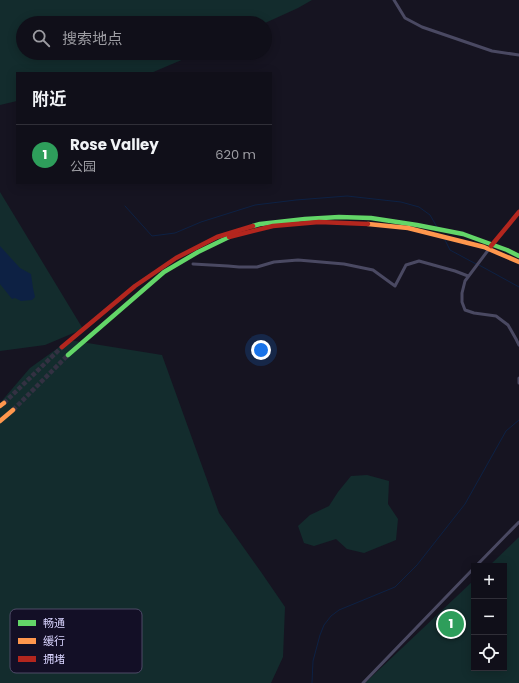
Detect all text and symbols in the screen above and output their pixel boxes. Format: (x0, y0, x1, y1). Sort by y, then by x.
search box (16, 16, 272, 60)
icon: search (30, 27, 52, 49)
text: 搜索地点 (62, 28, 122, 49)
text: 附近 (32, 87, 66, 111)
text: Rose Valley (70, 134, 159, 155)
text: 1 (43, 145, 47, 164)
text: 620 m (215, 145, 256, 164)
text: 公园 (70, 157, 96, 176)
your location (251, 340, 271, 360)
map controls (471, 563, 507, 671)
button: + (471, 563, 507, 599)
button: − (471, 599, 507, 635)
legend (10, 609, 142, 673)
pin: 1 (438, 609, 464, 639)
text: 畅通 (43, 615, 65, 631)
text: 缓行 (43, 633, 65, 649)
button: locate (471, 635, 507, 671)
text: 拥堵 (43, 651, 65, 667)

